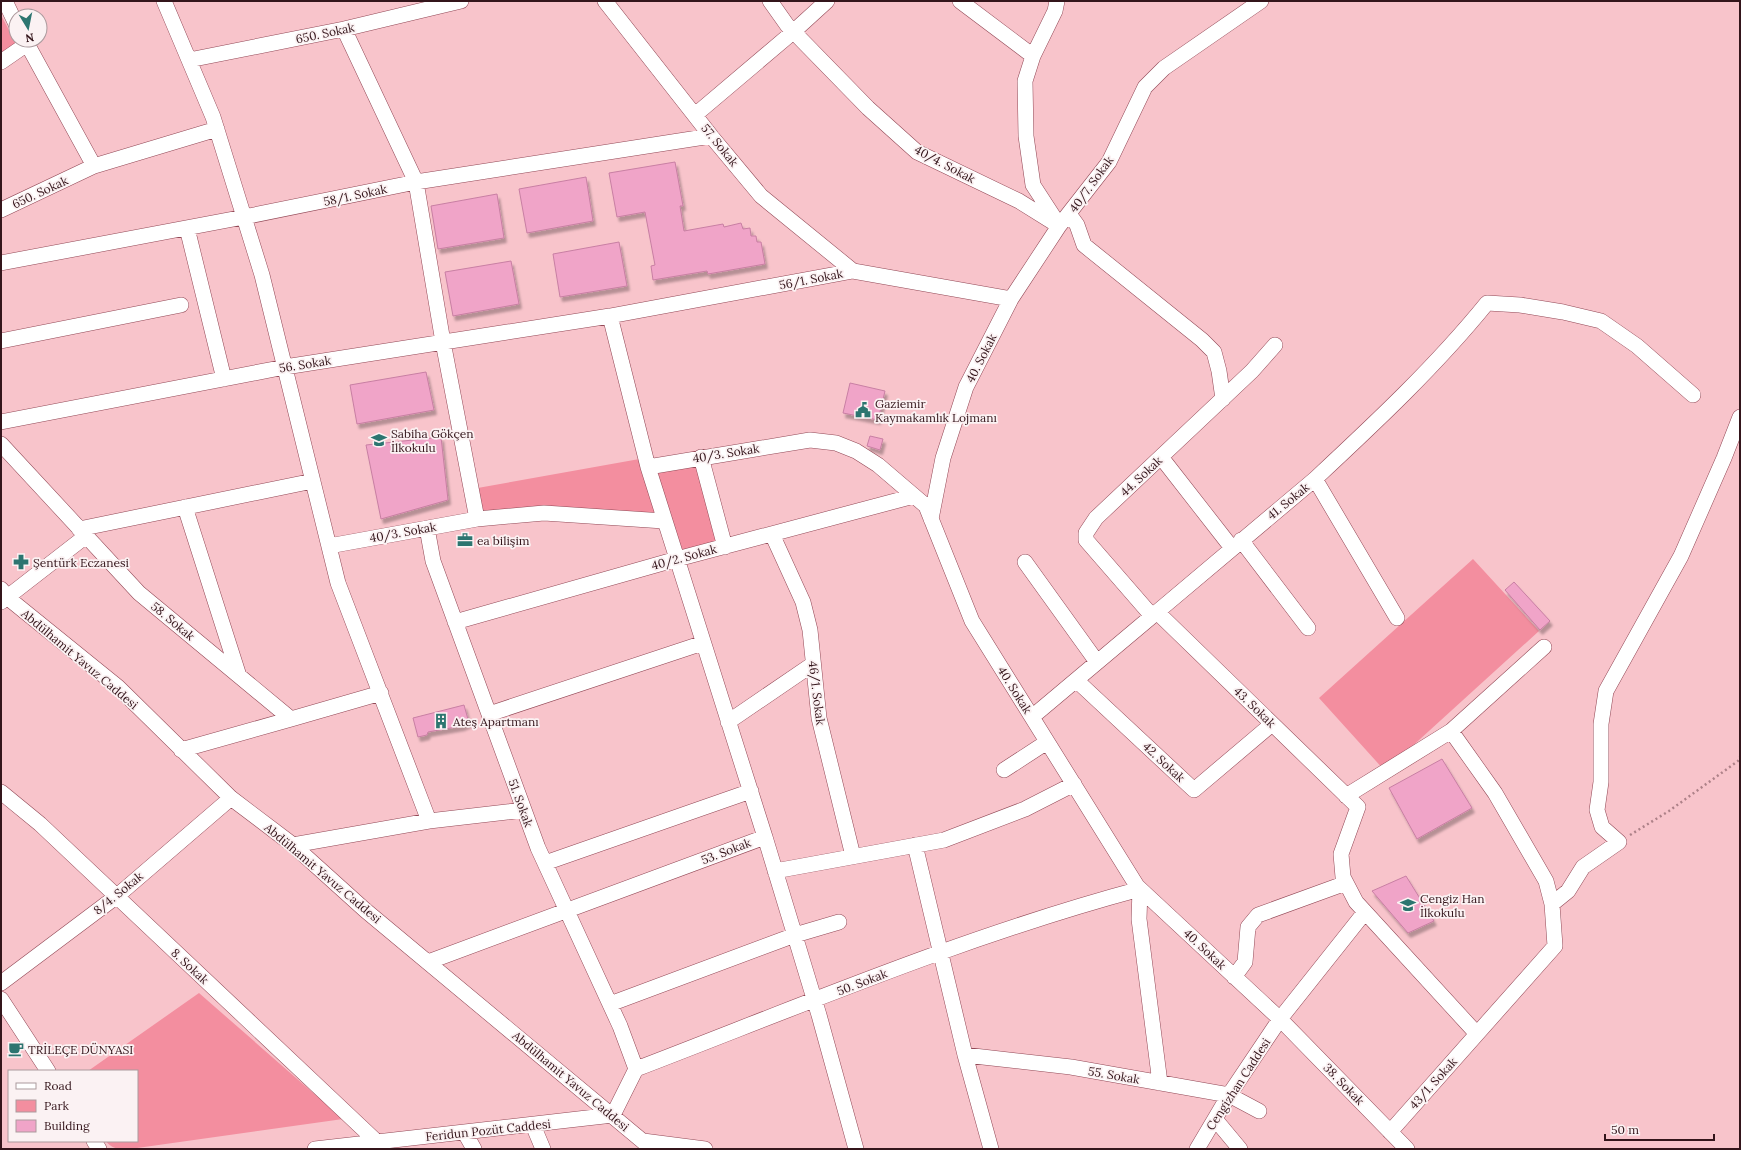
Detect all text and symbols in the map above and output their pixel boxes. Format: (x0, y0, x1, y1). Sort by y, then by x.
north arrow (8, 8, 48, 48)
street label: 650. Sokak (294, 19, 356, 47)
text: N (24, 30, 35, 46)
street label: 57. Sokak (698, 121, 742, 170)
street label: 40/4. Sokak (912, 142, 978, 187)
street label: 40/7. Sokak (1066, 153, 1117, 216)
street label: 650. Sokak (10, 172, 71, 211)
street label: 58/1. Sokak (322, 181, 389, 210)
street label: 56/1. Sokak (778, 265, 845, 294)
street label: 40. Sokak (962, 331, 1000, 385)
street label: 56. Sokak (278, 352, 333, 376)
place label: Gaziemir Kaymakamlık Lojmanı (875, 396, 997, 425)
public building icon: Gaziemir Kaymakamlık Lojmanı (854, 401, 872, 419)
place label: Sabiha Gökçen İlkokulu (391, 426, 474, 455)
school or university icon: Sabiha Gökçen İlkokulu (370, 431, 388, 449)
street label: 40/3. Sokak (692, 440, 761, 467)
street label: 44. Sokak (1117, 452, 1166, 499)
street label: 41. Sokak (1264, 479, 1313, 523)
street label: 40/3. Sokak (369, 519, 438, 546)
office icon: ea bilişim (456, 531, 474, 549)
place label: ea bilişim (477, 533, 530, 548)
street label: 40/2. Sokak (650, 541, 719, 574)
pharmacy icon: Şentürk Eczanesi (12, 553, 30, 571)
place label: Şentürk Eczanesi (33, 555, 129, 570)
street label: 58. Sokak (148, 598, 198, 644)
street label: Abdülhamit Yavuz Caddesi (18, 605, 141, 712)
street label: 46/1. Sokak (805, 660, 828, 727)
street label: 40. Sokak (995, 664, 1036, 717)
street label: 43. Sokak (1231, 683, 1279, 731)
building icon: Ateş Apartmanı (432, 712, 450, 730)
place label: Ateş Apartmanı (452, 714, 539, 729)
street label: 42. Sokak (1140, 739, 1189, 786)
street label: 51. Sokak (505, 777, 537, 830)
street label: Abdülhamit Yavuz Caddesi (261, 819, 384, 926)
street label: 53. Sokak (699, 834, 754, 867)
street label: 8/4. Sokak (90, 868, 147, 918)
place label: Cengiz Han İlkokulu (1420, 891, 1485, 920)
school or university icon: Cengiz Han İlkokulu (1399, 896, 1417, 914)
street label: 40. Sokak (1181, 926, 1230, 973)
street label: 8. Sokak (168, 945, 212, 987)
street label: 50. Sokak (835, 965, 890, 998)
street label: Abdülhamit Yavuz Caddesi (509, 1027, 632, 1134)
street label: Cengizhan Caddesi (1203, 1035, 1273, 1133)
cafe icon: TRİLEÇE DÜNYASI (7, 1040, 25, 1058)
place label: TRİLEÇE DÜNYASI (28, 1042, 133, 1057)
street label: 43/1. Sokak (1406, 1054, 1461, 1113)
street label: 38. Sokak (1320, 1060, 1368, 1108)
street label: 55. Sokak (1087, 1063, 1141, 1087)
legend (8, 1070, 138, 1142)
text: Road (44, 1078, 72, 1093)
text: Park (44, 1098, 70, 1113)
street label: Feridun Pozüt Caddesi (425, 1116, 551, 1144)
scale bar (1605, 1116, 1714, 1142)
text: Building (44, 1118, 90, 1133)
text: 50 m (1611, 1122, 1639, 1137)

